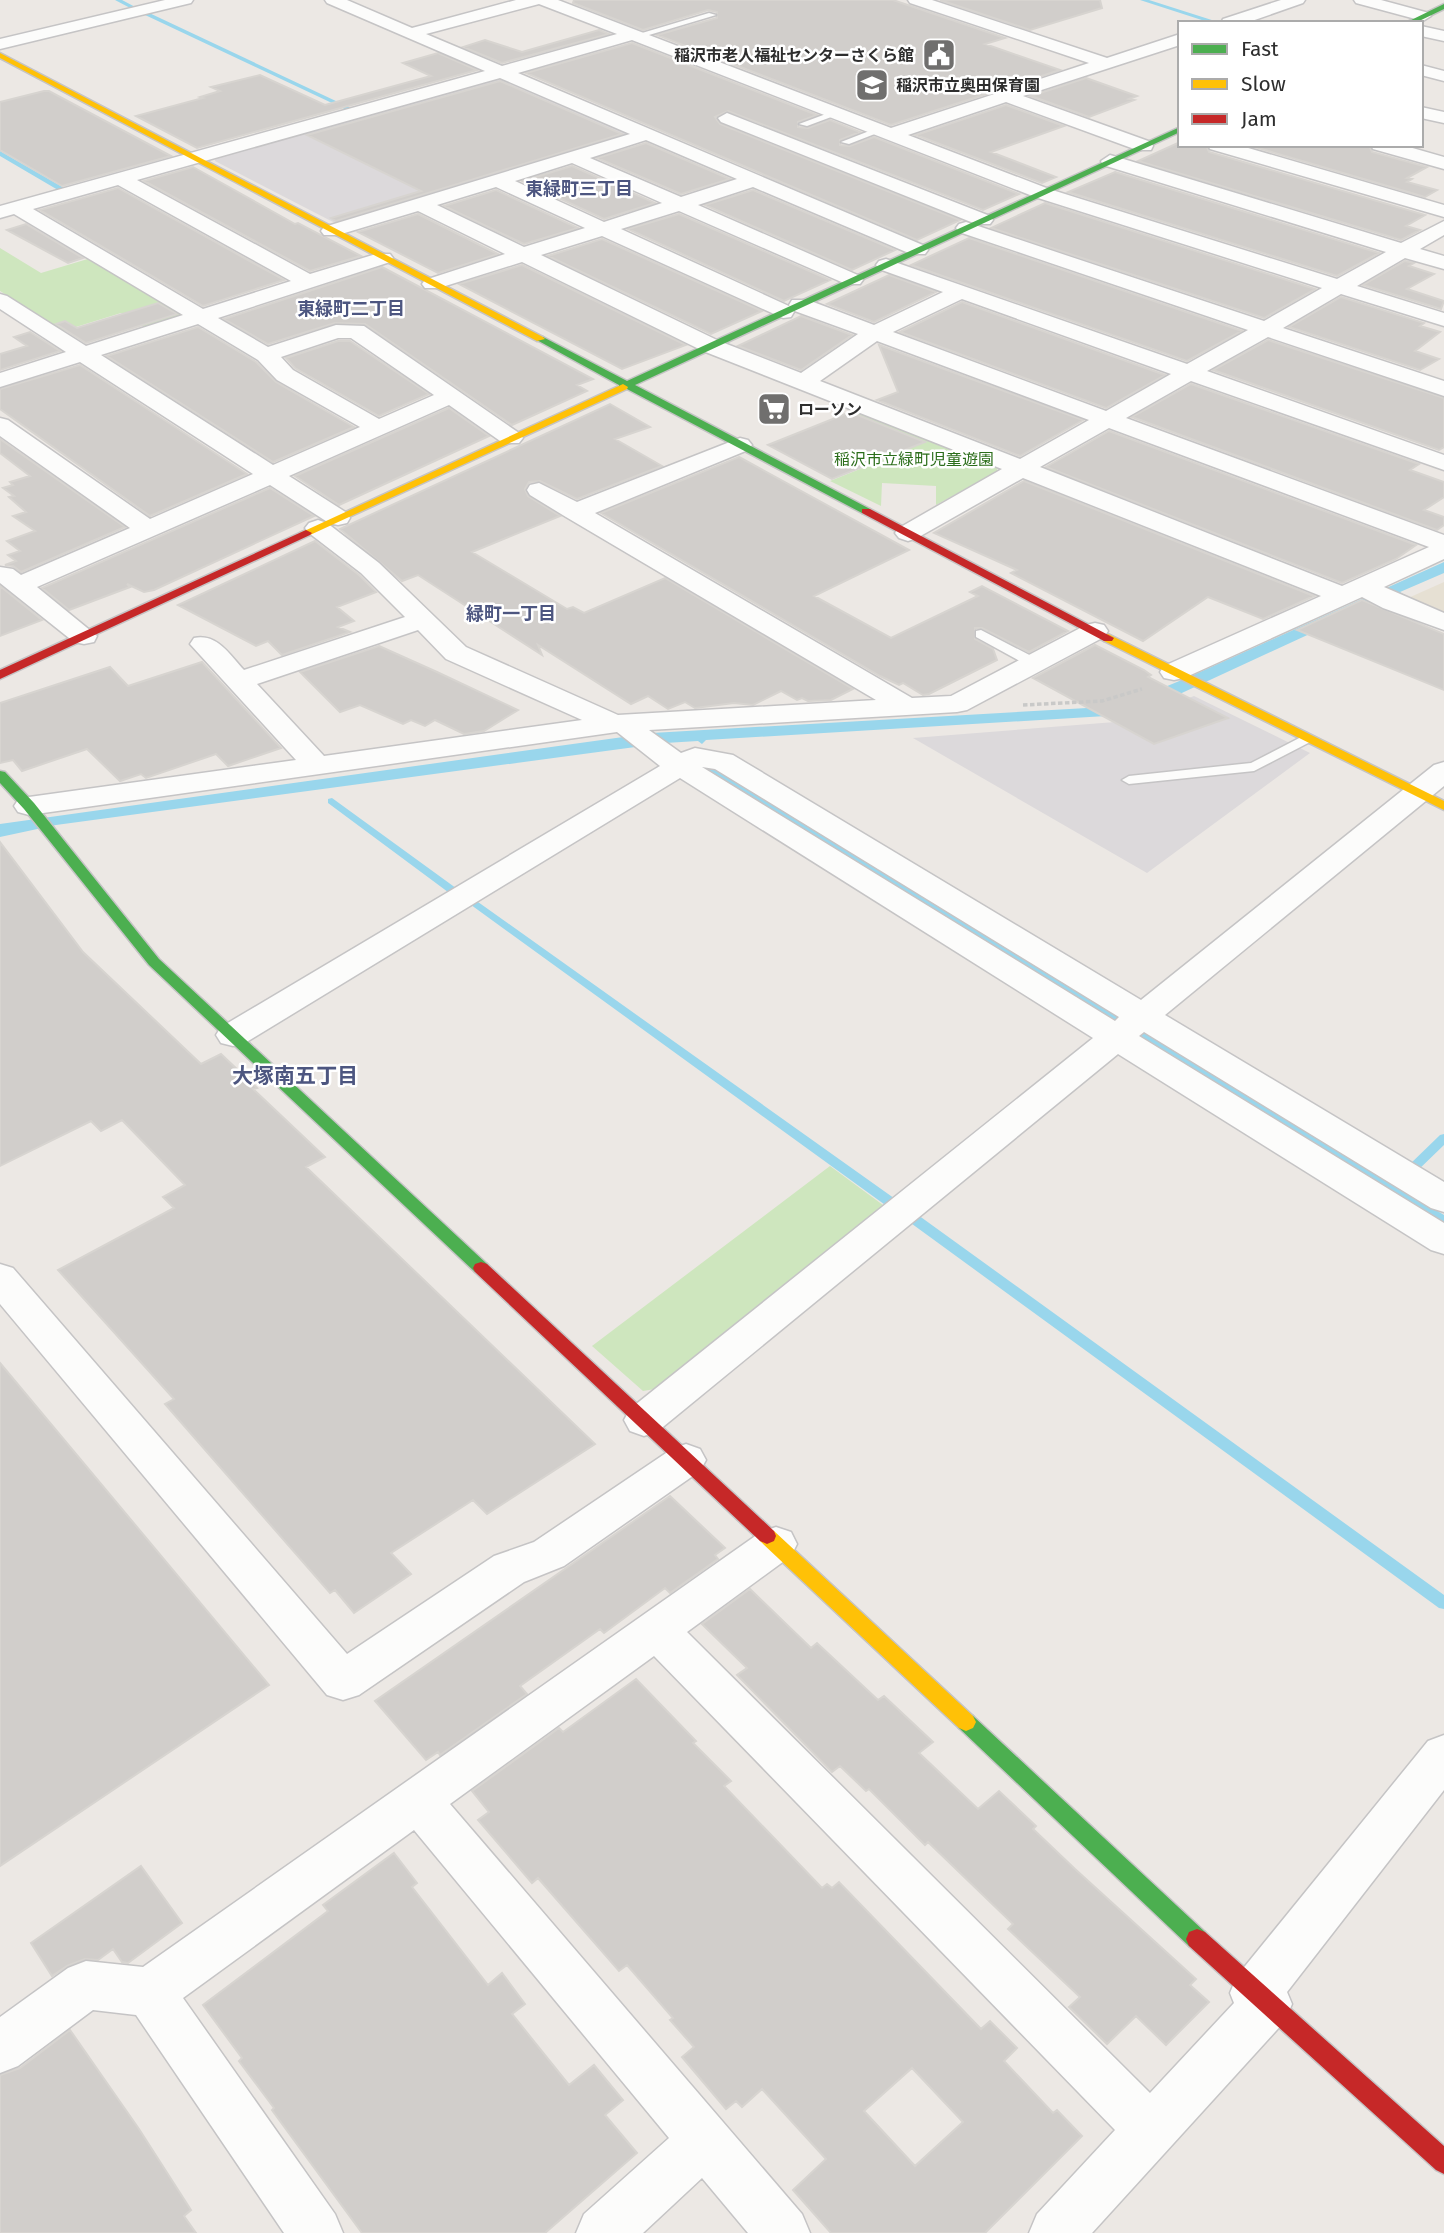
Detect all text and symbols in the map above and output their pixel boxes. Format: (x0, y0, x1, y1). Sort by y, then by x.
legend (1178, 21, 1423, 147)
public building icon: 稲沢市老人福祉センターさくら館 (920, 36, 958, 74)
text: Fast (1241, 36, 1279, 62)
place label: 稲沢市老人福祉センターさくら館 (674, 46, 914, 65)
school or university icon: 稲沢市立奥田保育園 (853, 66, 891, 104)
text: Slow (1241, 71, 1286, 97)
place label: 稲沢市立奥田保育園 (896, 76, 1040, 95)
text: Jam (1241, 106, 1277, 132)
district label: 東緑町三丁目 (525, 178, 633, 200)
district label: 東緑町二丁目 (297, 298, 405, 320)
supermarket icon: ローソン (755, 390, 793, 428)
place label: ローソン (798, 400, 862, 419)
park label: 稲沢市立緑町児童遊園 (834, 450, 994, 469)
district label: 緑町一丁目 (466, 603, 556, 625)
district label: 大塚南五丁目 (232, 1063, 358, 1089)

